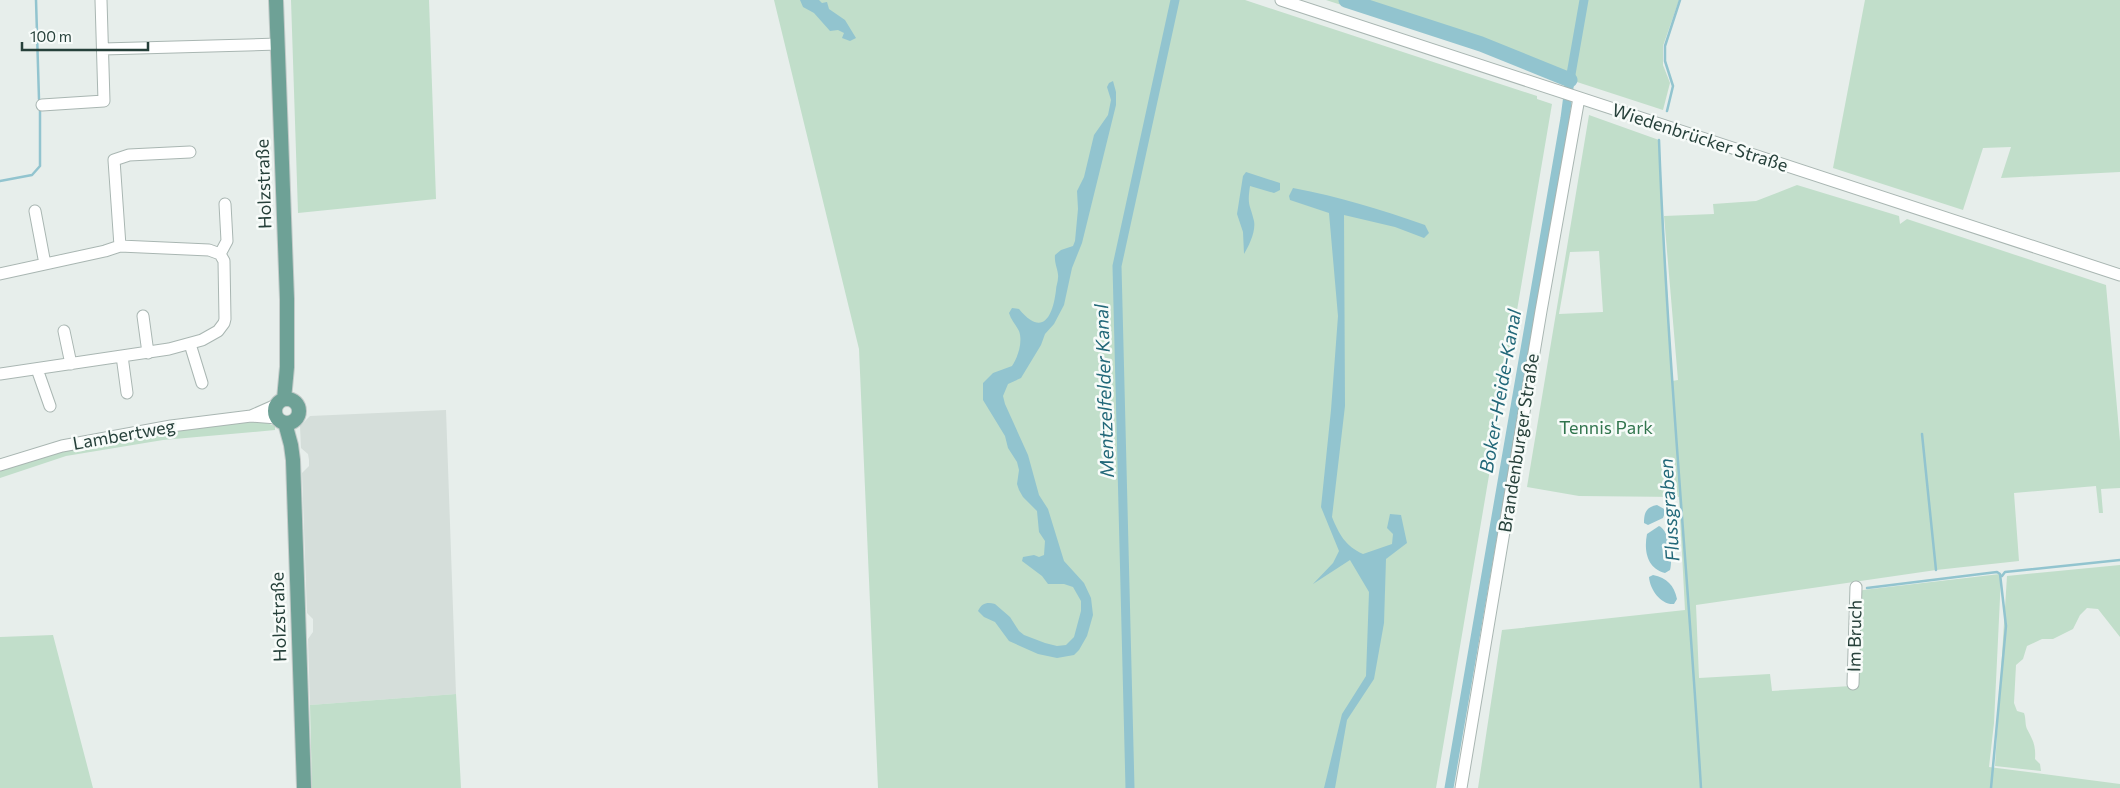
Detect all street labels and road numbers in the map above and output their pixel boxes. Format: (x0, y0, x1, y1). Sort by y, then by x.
street label: Wiedenbrücker Straße (1610, 98, 1791, 176)
street label: Holzstraße (250, 139, 276, 229)
street label: Brandenburger Straße (1493, 352, 1543, 534)
street label: Lambertweg (71, 414, 177, 454)
street label: Holzstraße (265, 572, 291, 662)
street label: Im Bruch (1842, 600, 1866, 672)

